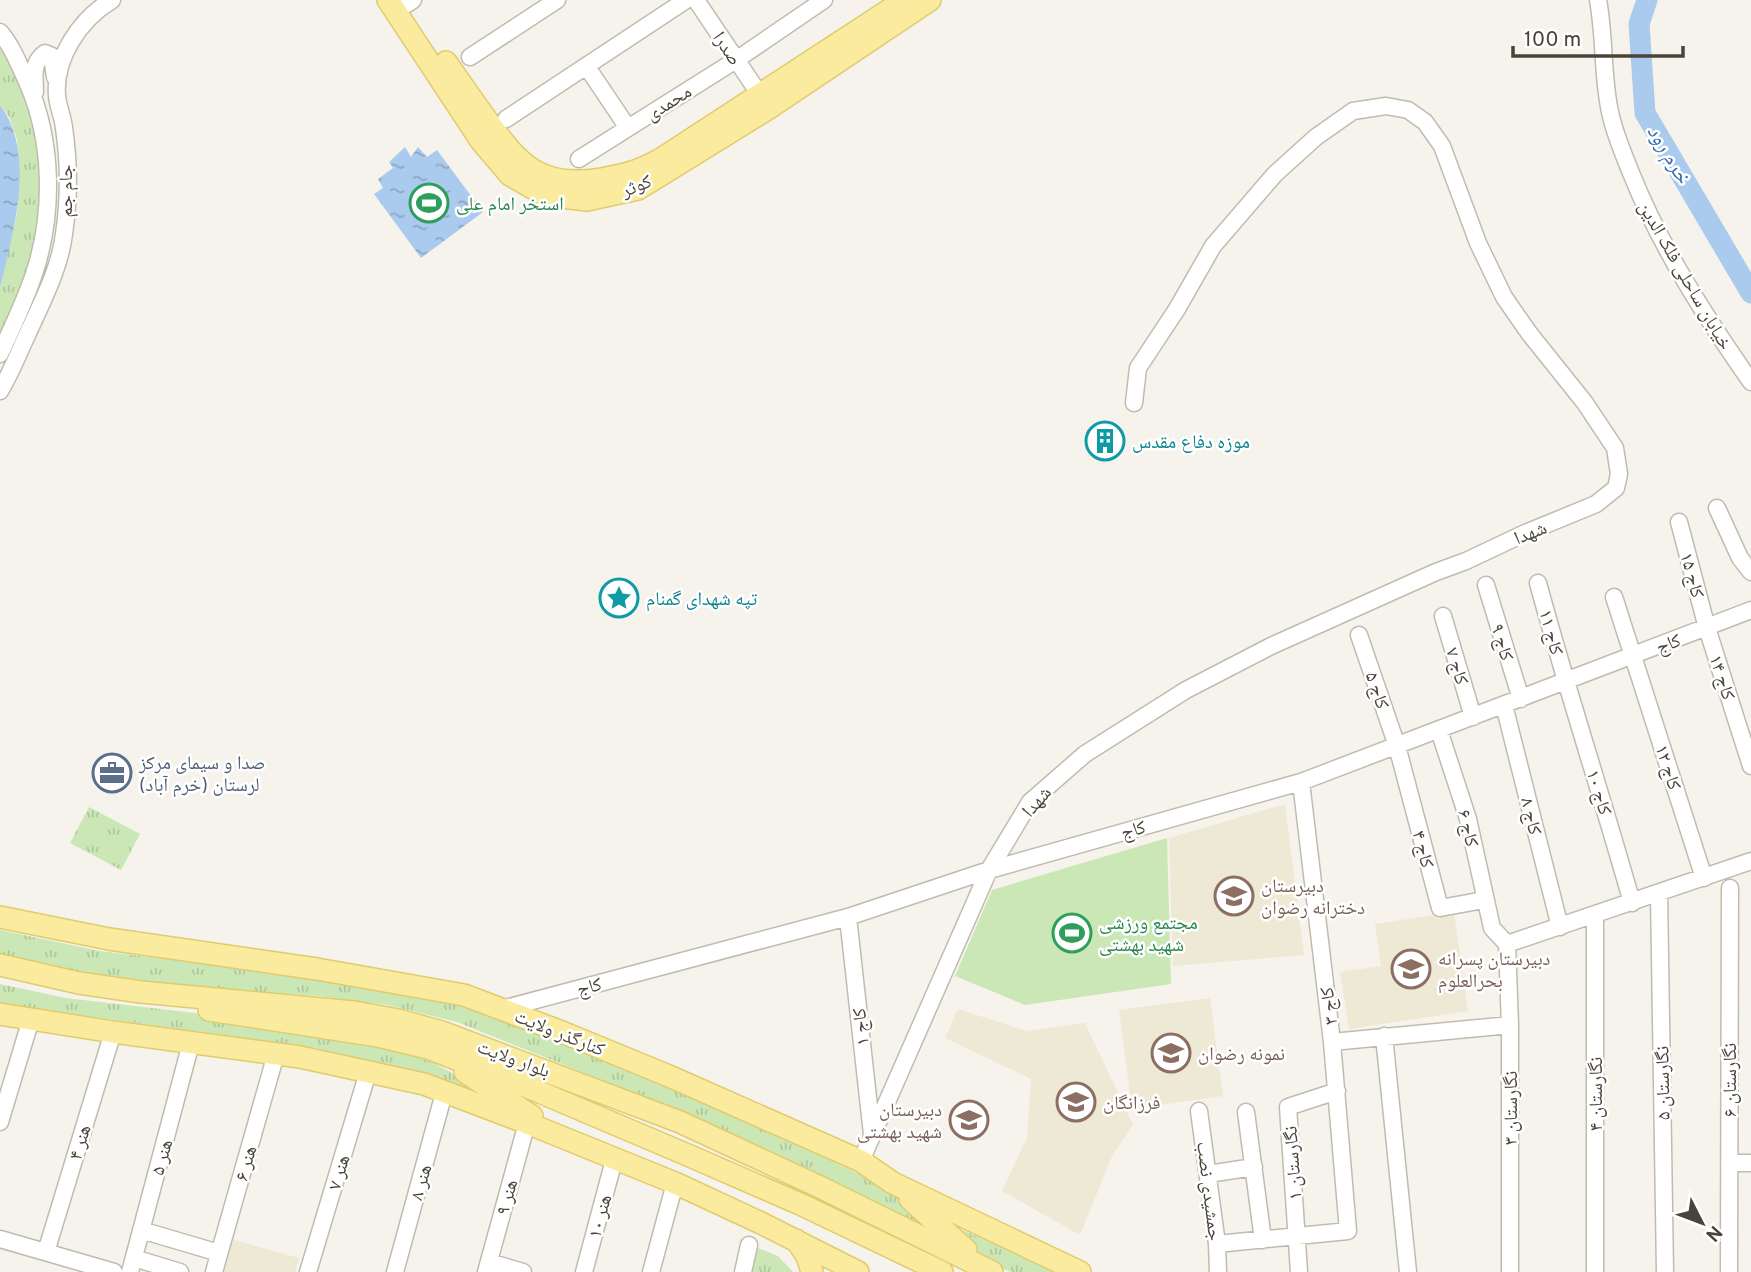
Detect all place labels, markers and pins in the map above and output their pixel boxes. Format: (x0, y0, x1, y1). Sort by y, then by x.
sports icon: استخر امام علی (408, 182, 450, 224)
place label: استخر امام علی (456, 193, 564, 217)
building icon: موزه دفاع مقدس (1084, 420, 1126, 462)
place label: موزه دفاع مقدس (1132, 431, 1250, 455)
place icon: تپه شهدای گمنام (598, 577, 640, 619)
place label: تپه شهدای گمنام (646, 588, 758, 612)
office icon: صدا و سیمای مرکز لرستان (خرم آباد) (91, 752, 133, 794)
place label: صدا و سیمای مرکز لرستان (خرم آباد) (138, 752, 265, 798)
school or university icon: دبیرستان دخترانه رضوان (1213, 875, 1255, 917)
place label: دبیرستان دخترانه رضوان (1261, 875, 1365, 921)
sports icon: مجتمع ورزشی شهید بهشتی (1051, 912, 1093, 954)
place label: مجتمع ورزشی شهید بهشتی (1099, 912, 1198, 958)
school or university icon: دبیرستان پسرانه بحرالعلوم (1390, 948, 1432, 990)
place label: دبیرستان پسرانه بحرالعلوم (1438, 948, 1551, 994)
school or university icon: نمونه رضوان (1150, 1032, 1192, 1074)
place label: نمونه رضوان (1198, 1043, 1285, 1067)
school or university icon: فرزانگان (1055, 1081, 1097, 1123)
place label: فرزانگان (1103, 1092, 1160, 1116)
place label: دبیرستان شهید بهشتی (857, 1099, 942, 1145)
school or university icon: دبیرستان شهید بهشتی (948, 1099, 990, 1141)

